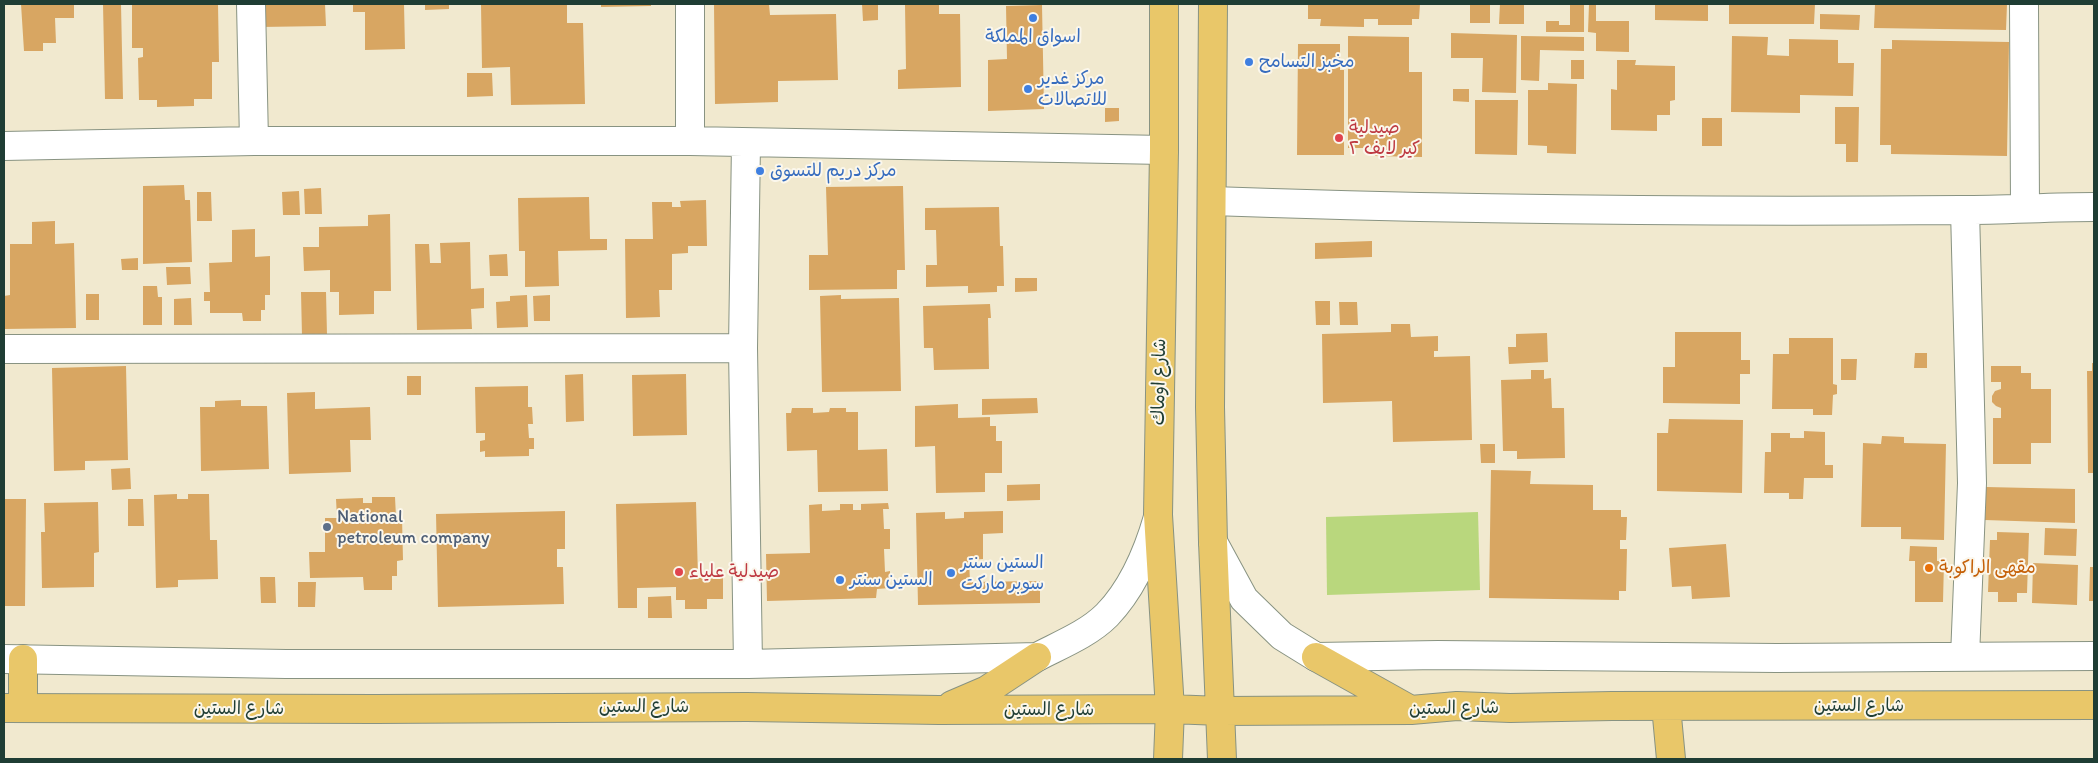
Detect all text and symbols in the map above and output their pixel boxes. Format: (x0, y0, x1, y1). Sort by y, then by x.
marker: اسواق المملكة (1027, 12, 1039, 24)
place label: اسواق المملكة (985, 26, 1081, 48)
place label: مخبز التسامح (1259, 51, 1354, 73)
marker: مخبز التسامح (1243, 56, 1255, 68)
place label: مركز غدير للاتصالات (1038, 68, 1107, 110)
marker: مركز غدير للاتصالات (1022, 83, 1034, 95)
place label: صيدلية كير لايف ٢ (1349, 117, 1420, 160)
marker: صيدلية كير لايف ٢ (1333, 132, 1345, 144)
place label: مركز دريم للتسوق (770, 160, 897, 182)
marker: مركز دريم للتسوق (754, 165, 766, 177)
street label: شارع اوماك (1148, 338, 1172, 426)
place label: National petroleum company (337, 506, 490, 548)
marker: National petroleum company (321, 521, 333, 533)
place label: الستين سنتر سوبر ماركت (961, 552, 1044, 594)
place label: مقهى الراكوبة (1939, 557, 2036, 579)
place label: صيدلية علياء (689, 561, 779, 583)
marker: مقهى الراكوبة (1923, 562, 1935, 574)
marker: صيدلية علياء (673, 566, 685, 578)
marker: الستين سنتر سوبر ماركت (945, 567, 957, 579)
place label: الستين سنتر (850, 569, 933, 591)
marker: الستين سنتر (834, 574, 846, 586)
street label: شارع الستين (1814, 695, 1904, 717)
street label: شارع الستين (599, 696, 689, 718)
street label: شارع الستين (1409, 697, 1499, 721)
street label: شارع الستين (194, 698, 284, 720)
street label: شارع الستين (1004, 699, 1094, 721)

